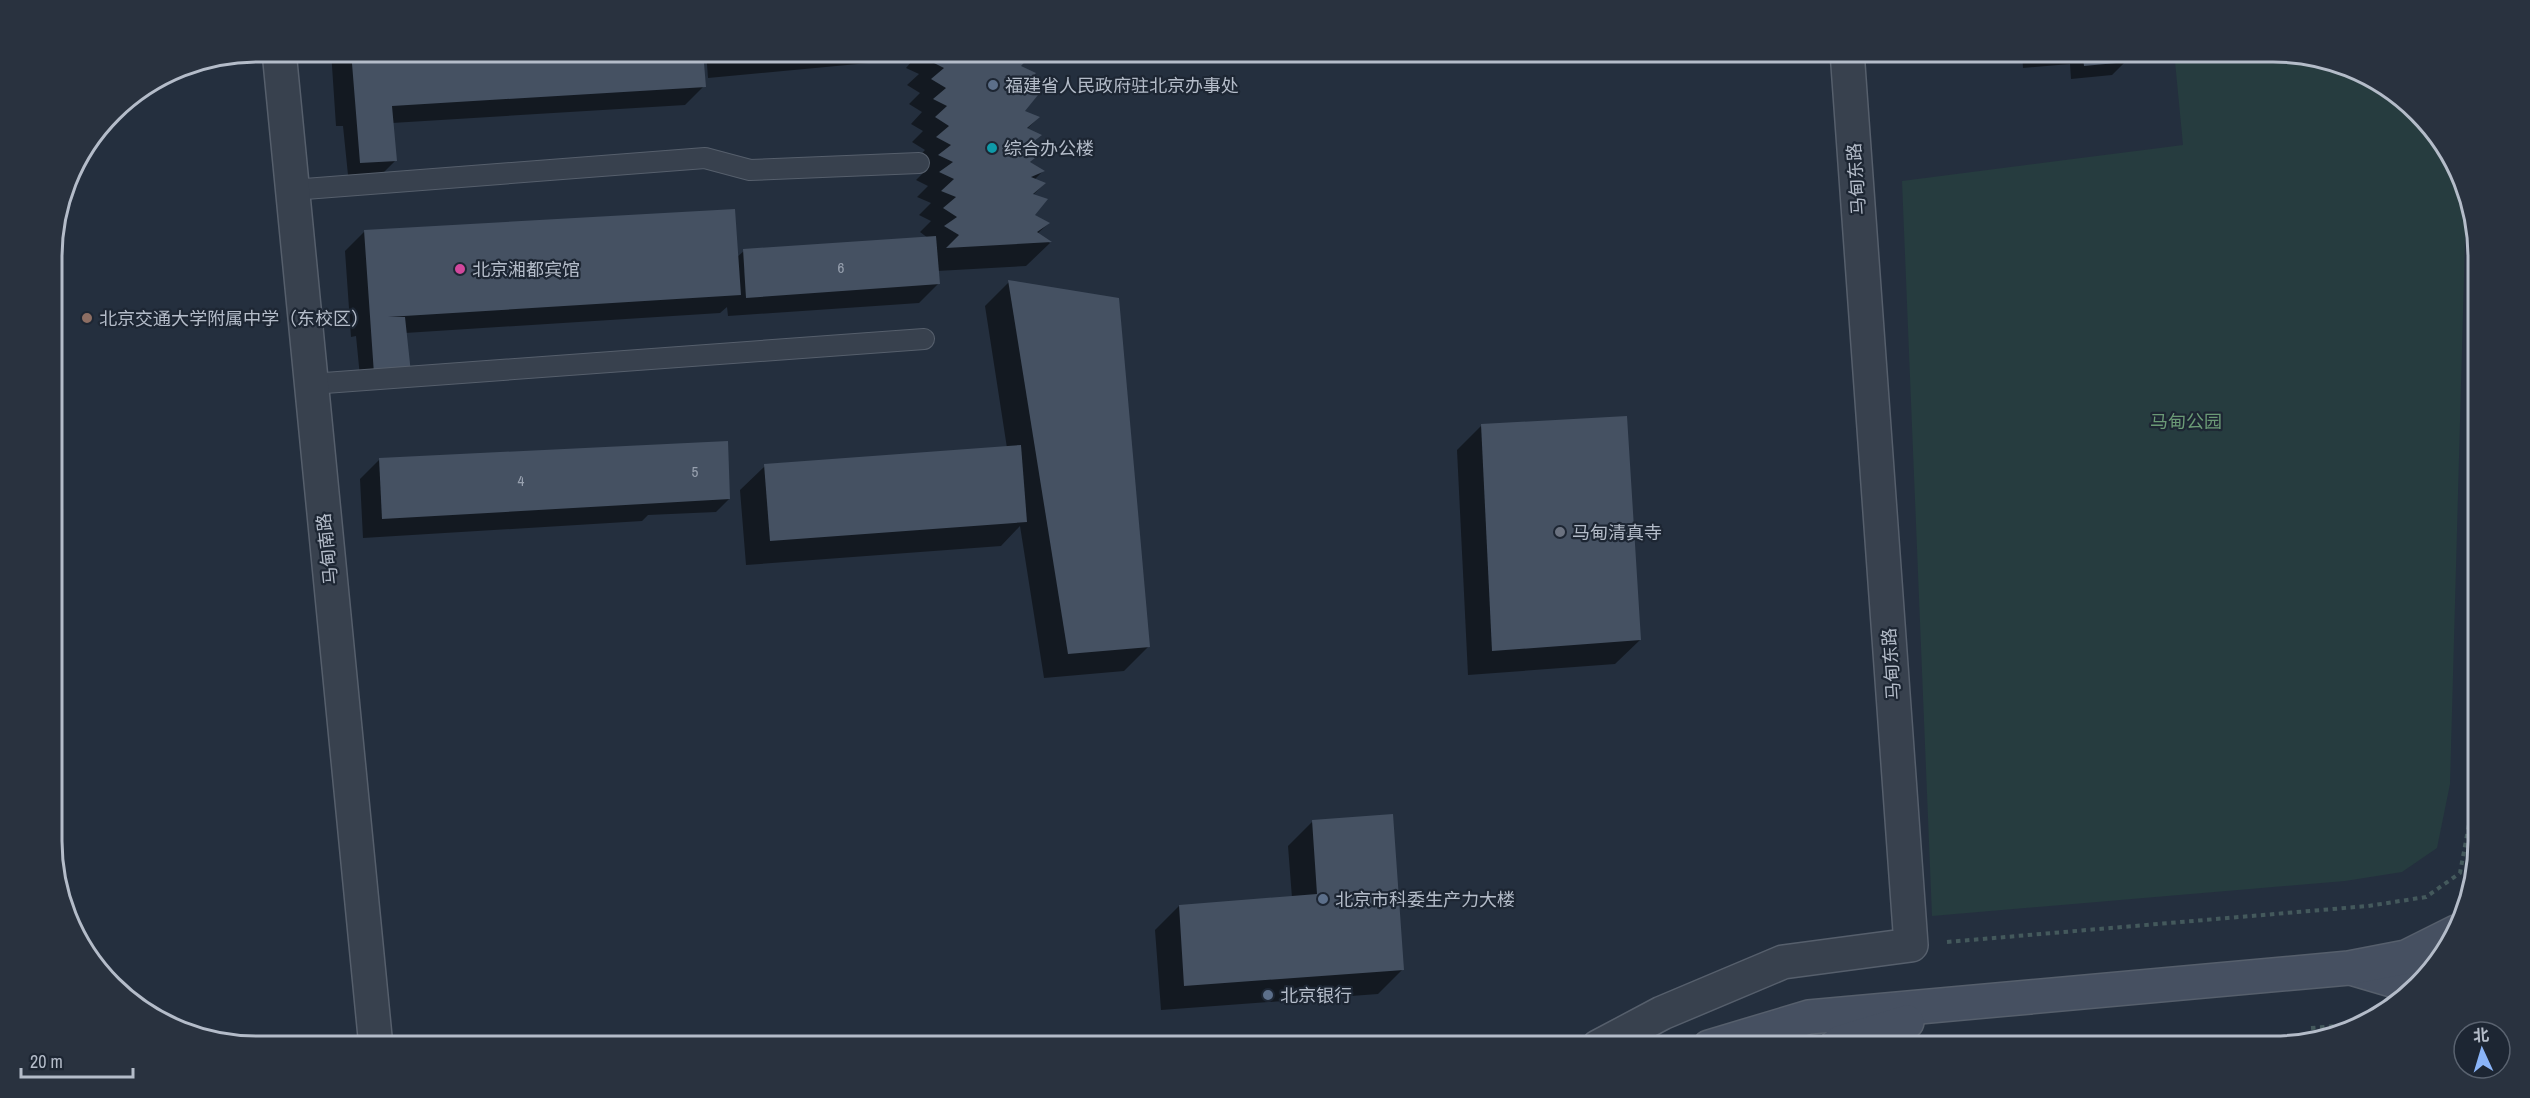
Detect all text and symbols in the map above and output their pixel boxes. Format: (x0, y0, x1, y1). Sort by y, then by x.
place label: 福建省人民政府驻北京办事处 (1005, 73, 1239, 98)
marker: 福建省人民政府驻北京办事处 (986, 78, 1000, 92)
place label: 综合办公楼 (1004, 136, 1094, 161)
marker: 综合办公楼 (985, 141, 999, 155)
street label: 马甸东路 (1841, 142, 1871, 216)
place label: 北京湘都宾馆 (472, 257, 580, 282)
house number: 6 (838, 257, 845, 278)
marker: 北京湘都宾馆 (453, 262, 467, 276)
place label: 北京交通大学附属中学（东校区） (99, 306, 369, 331)
marker: 北京交通大学附属中学（东校区） (80, 311, 94, 325)
park label: 马甸公园 (2150, 409, 2222, 434)
house number: 5 (692, 461, 699, 482)
house number: 4 (518, 470, 525, 491)
street label: 马甸南路 (311, 512, 343, 586)
place label: 马甸清真寺 (1572, 520, 1662, 545)
marker: 马甸清真寺 (1553, 525, 1567, 539)
street label: 马甸东路 (1876, 627, 1906, 701)
place label: 北京市科委生产力大楼 (1335, 887, 1515, 912)
marker: 北京市科委生产力大楼 (1316, 892, 1330, 906)
place label: 北京银行 (1280, 983, 1352, 1008)
marker: 北京银行 (1261, 988, 1275, 1002)
north arrow (2452, 1020, 2512, 1080)
text: 北 (2472, 1024, 2490, 1047)
scale bar (21, 1041, 134, 1079)
text: 20 m (30, 1049, 63, 1074)

